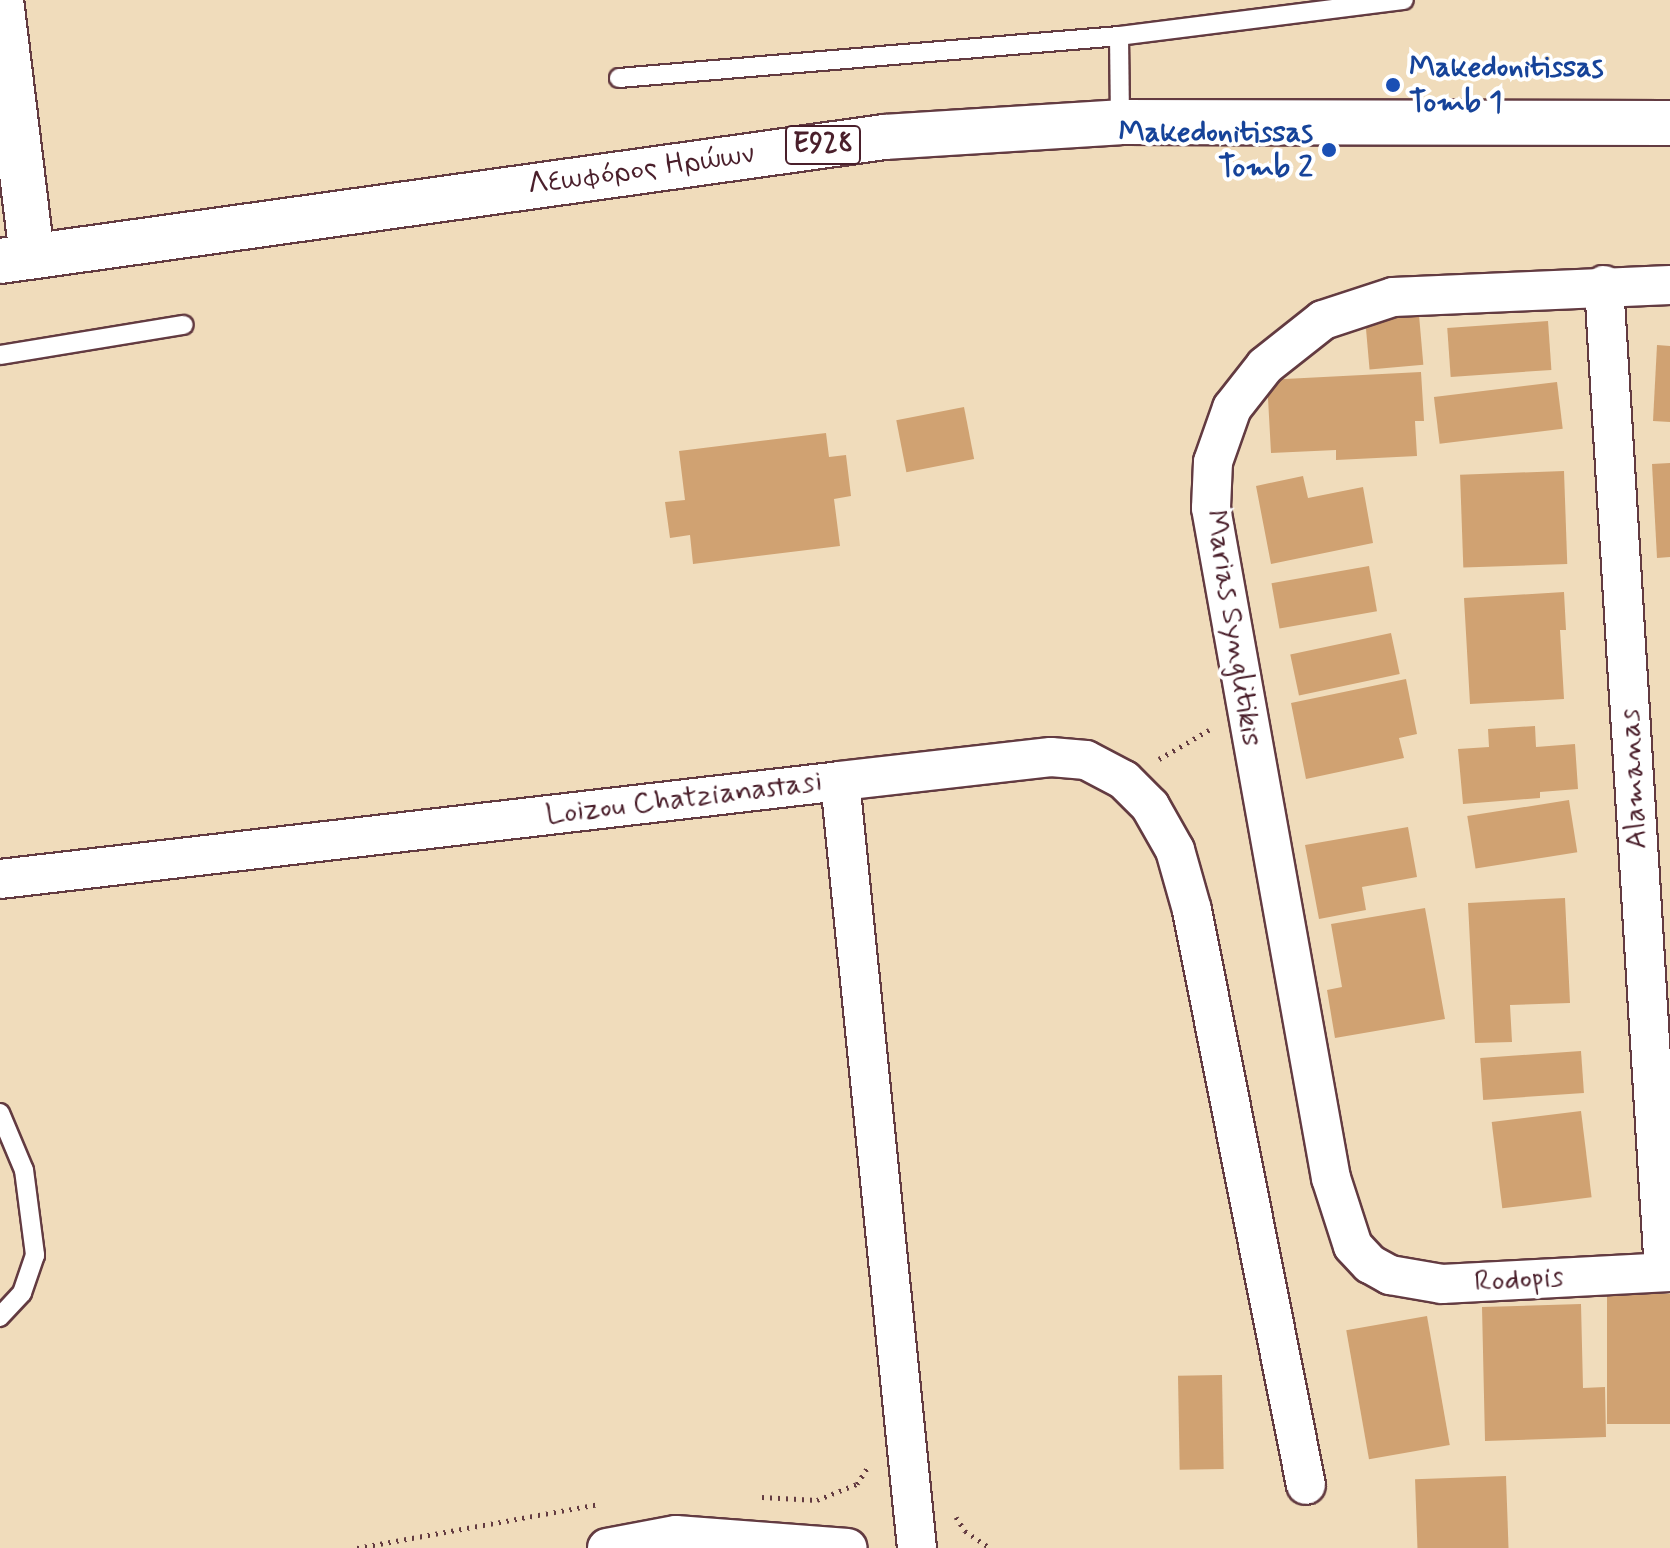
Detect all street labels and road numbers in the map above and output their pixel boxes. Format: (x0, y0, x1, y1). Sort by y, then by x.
road number: E928 (783, 121, 863, 169)
street label: Λεωφόρος Ηρώων (525, 136, 757, 204)
street label: Marias Synglitikis (1197, 507, 1269, 749)
street label: Alamanas (1612, 708, 1656, 850)
street label: Loizou Chatzianastasi (542, 764, 826, 834)
street label: Rodopis (1473, 1260, 1565, 1300)

